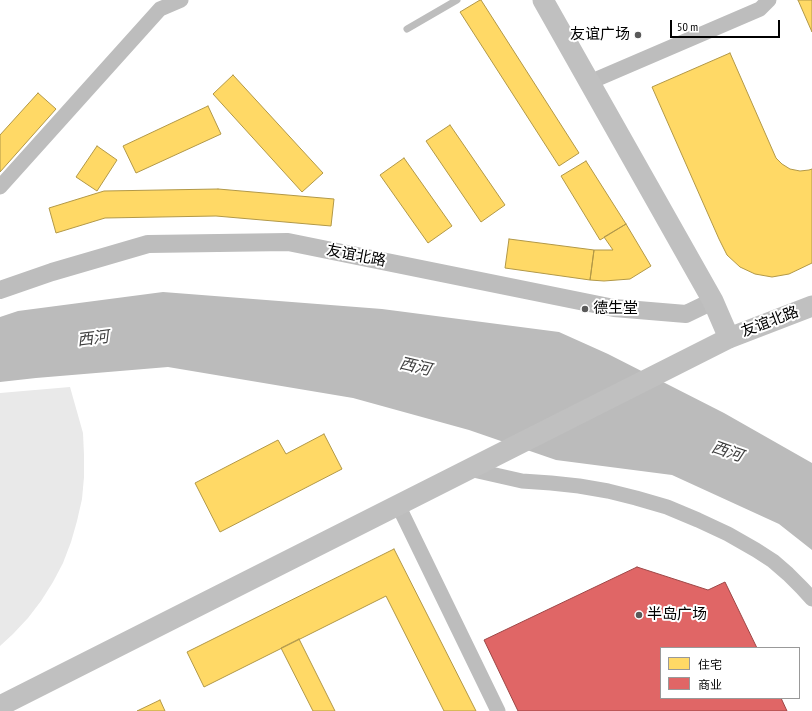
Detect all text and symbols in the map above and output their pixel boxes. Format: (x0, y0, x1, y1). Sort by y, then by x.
scale bar (672, 12, 782, 38)
text: 50 m (677, 19, 698, 34)
place label: 友谊广场 (570, 26, 630, 44)
marker: 友谊广场 (633, 30, 643, 40)
street label: 友谊北路 (325, 241, 387, 271)
place label: 德生堂 (593, 300, 638, 318)
street label: 友谊北路 (739, 303, 801, 341)
marker: 德生堂 (580, 304, 590, 314)
water label: 西河 (76, 328, 110, 350)
water label: 西河 (397, 354, 433, 380)
water label: 西河 (709, 438, 745, 466)
place label: 半岛广场 (647, 606, 707, 624)
marker: 半岛广场 (634, 610, 644, 620)
legend (660, 647, 800, 699)
text: 住宅 (698, 657, 722, 672)
text: 商业 (698, 677, 722, 692)

